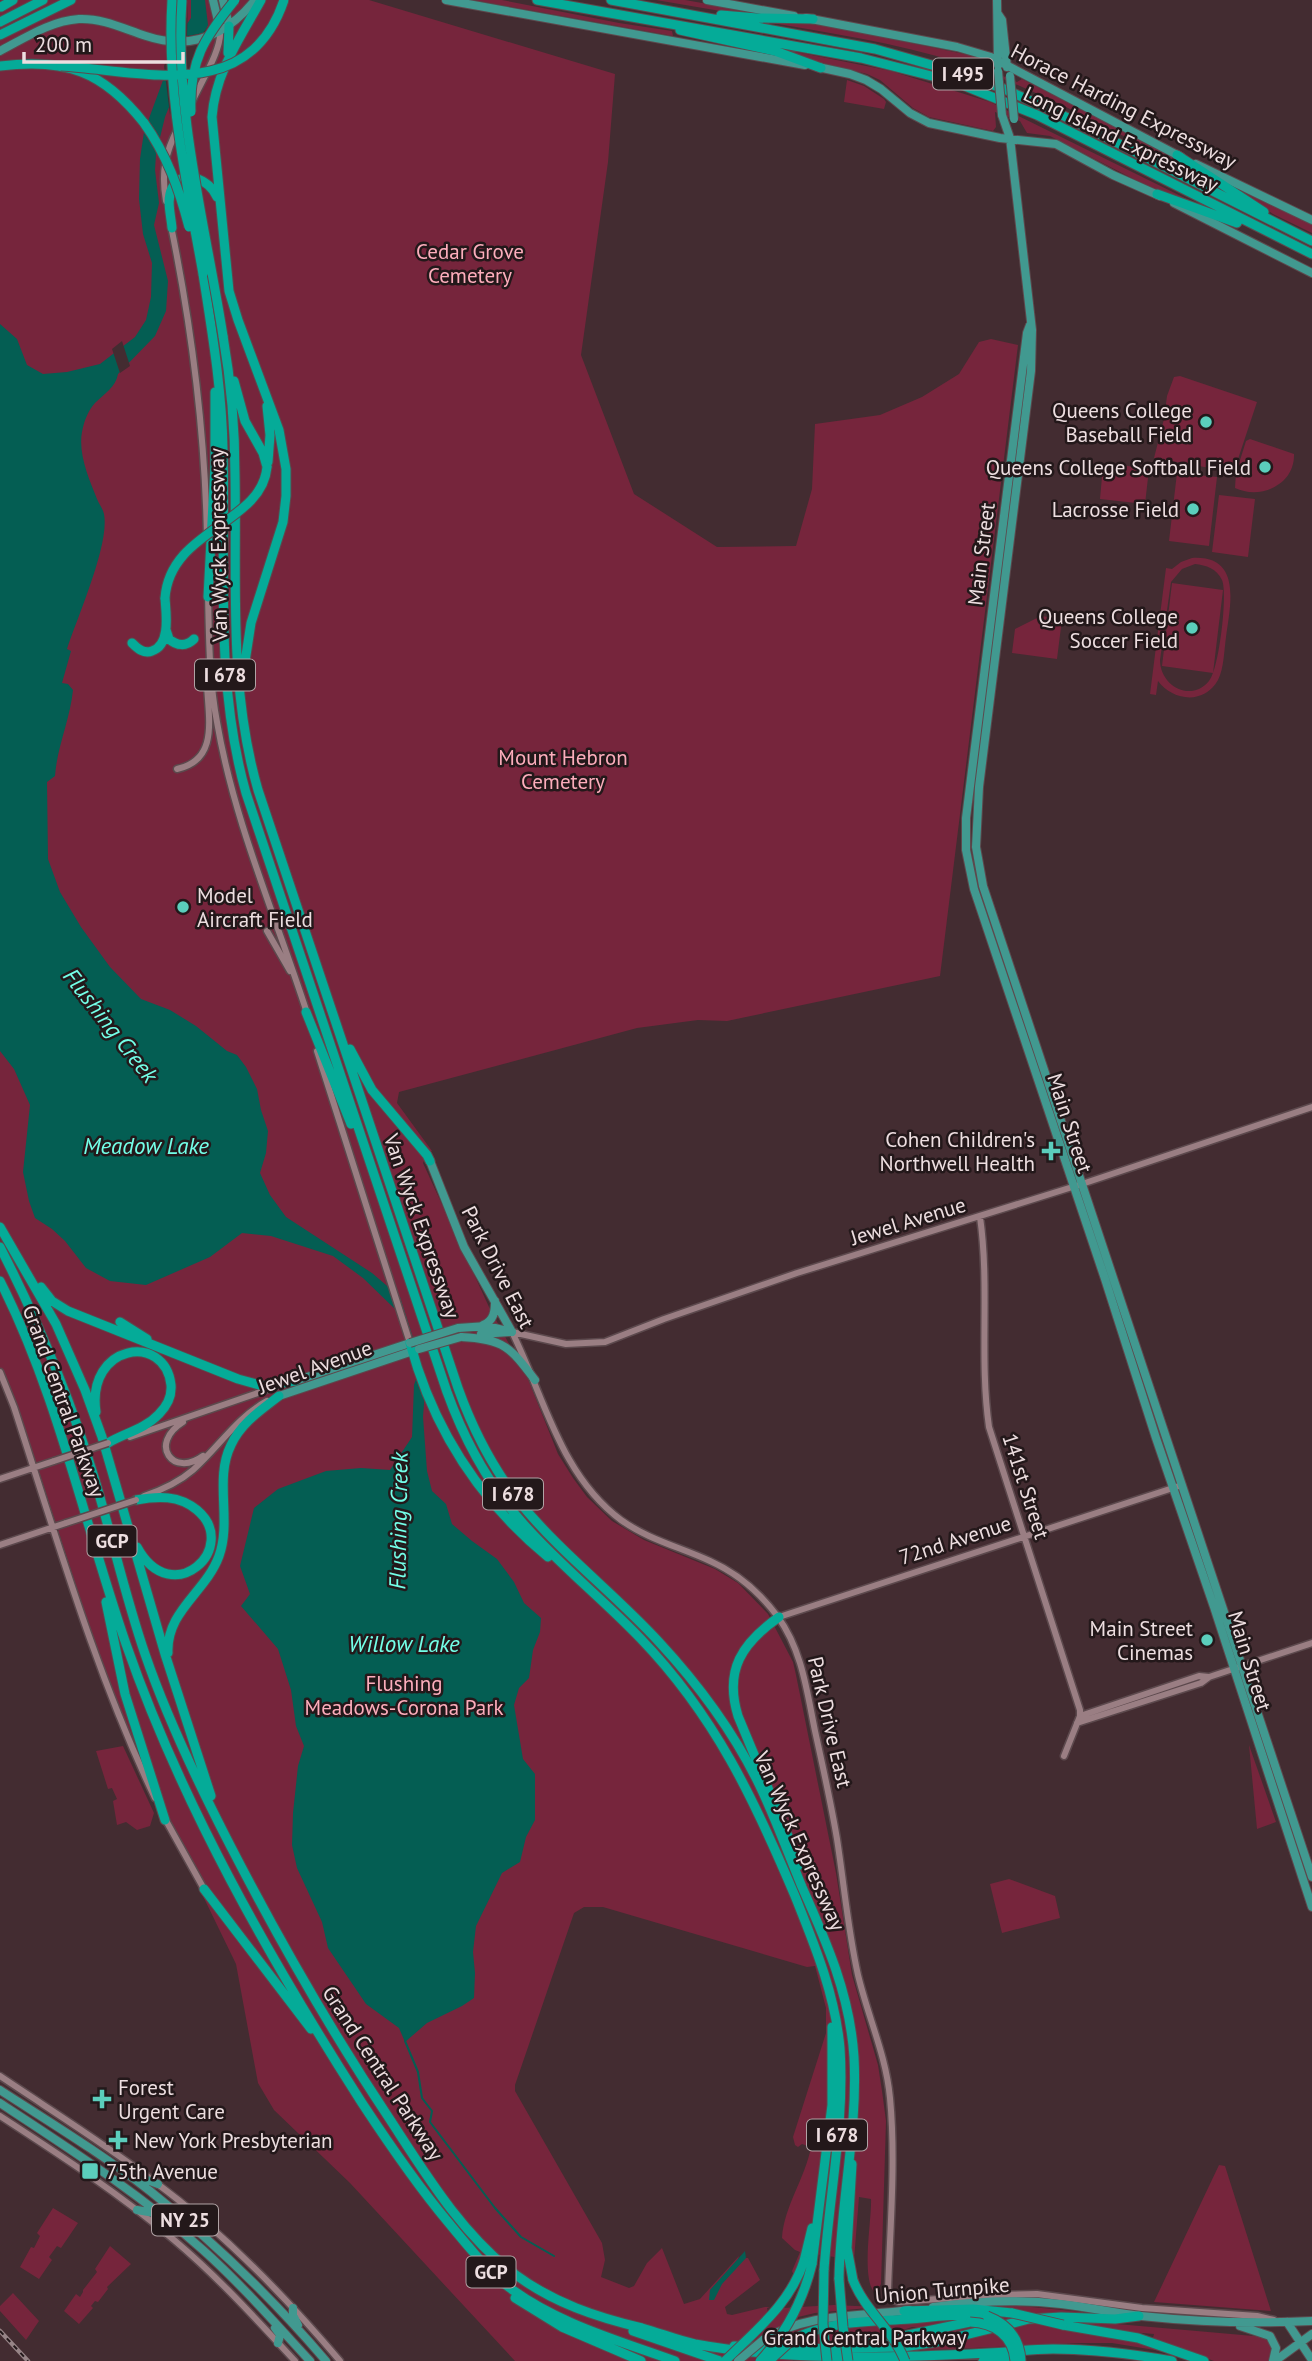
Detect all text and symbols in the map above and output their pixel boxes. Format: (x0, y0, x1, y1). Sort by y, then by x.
scale bar (24, 21, 184, 65)
text: 200 m (35, 31, 92, 58)
street label: Horace Harding Expressway (1007, 37, 1242, 175)
road number: I 495 (933, 58, 993, 90)
street label: Long Island Expressway (1019, 80, 1223, 198)
park label: Cedar Grove Cemetery (416, 238, 524, 289)
place label: Queens College Baseball Field (1052, 397, 1192, 448)
marker: Queens College Baseball Field (1198, 414, 1214, 430)
street label: Van Wyck Expressway (203, 448, 233, 643)
place label: Queens College Softball Field (986, 454, 1251, 481)
marker: Queens College Softball Field (1257, 459, 1273, 475)
place label: Lacrosse Field (1052, 496, 1179, 523)
street label: Main Street (961, 501, 1001, 607)
marker: Lacrosse Field (1185, 501, 1201, 517)
place label: Queens College Soccer Field (1038, 603, 1178, 654)
marker: Queens College Soccer Field (1184, 620, 1200, 636)
road number: I 678 (195, 660, 255, 690)
park label: Mount Hebron Cemetery (498, 744, 628, 795)
place label: Model Aircraft Field (197, 882, 313, 933)
marker: Model Aircraft Field (175, 899, 191, 915)
water label: Flushing Creek (57, 962, 166, 1089)
street label: Main Street (1041, 1070, 1099, 1176)
place label: Cohen Children's Northwell Health (880, 1126, 1035, 1177)
street label: Van Wyck Expressway (377, 1129, 466, 1322)
water label: Meadow Lake (83, 1131, 209, 1160)
marker: Cohen Children's Northwell Health (1041, 1141, 1061, 1161)
street label: Jewel Avenue (846, 1191, 969, 1252)
street label: Park Drive East (456, 1201, 540, 1333)
street label: Grand Central Parkway (17, 1301, 111, 1501)
street label: Jewel Avenue (253, 1334, 376, 1400)
street label: 141st Street (996, 1430, 1056, 1542)
water label: Flushing Creek (382, 1450, 414, 1590)
road number: I 678 (483, 1478, 543, 1510)
street label: 72nd Avenue (896, 1509, 1014, 1571)
road number: GCP (88, 1526, 136, 1556)
street label: Main Street (1222, 1608, 1278, 1714)
place label: Main Street Cinemas (1090, 1615, 1193, 1666)
water label: Willow Lake (348, 1629, 460, 1658)
marker: Main Street Cinemas (1199, 1632, 1215, 1648)
street label: Park Drive East (802, 1654, 858, 1790)
park label: Flushing Meadows-Corona Park (305, 1670, 503, 1721)
street label: Van Wyck Expressway (748, 1746, 852, 1935)
street label: Grand Central Parkway (316, 1981, 450, 2166)
place label: Forest Urgent Care (118, 2074, 225, 2125)
marker: Forest Urgent Care (92, 2089, 112, 2109)
road number: I 678 (807, 2120, 867, 2150)
place label: New York Presbyterian (134, 2127, 333, 2154)
marker: New York Presbyterian (108, 2130, 128, 2150)
place label: 75th Avenue (106, 2158, 218, 2185)
marker: 75th Avenue (80, 2161, 100, 2181)
road number: NY 25 (152, 2204, 218, 2236)
road number: GCP (466, 2256, 516, 2288)
street label: Union Turnpike (873, 2271, 1011, 2309)
street label: Grand Central Parkway (764, 2324, 967, 2351)

